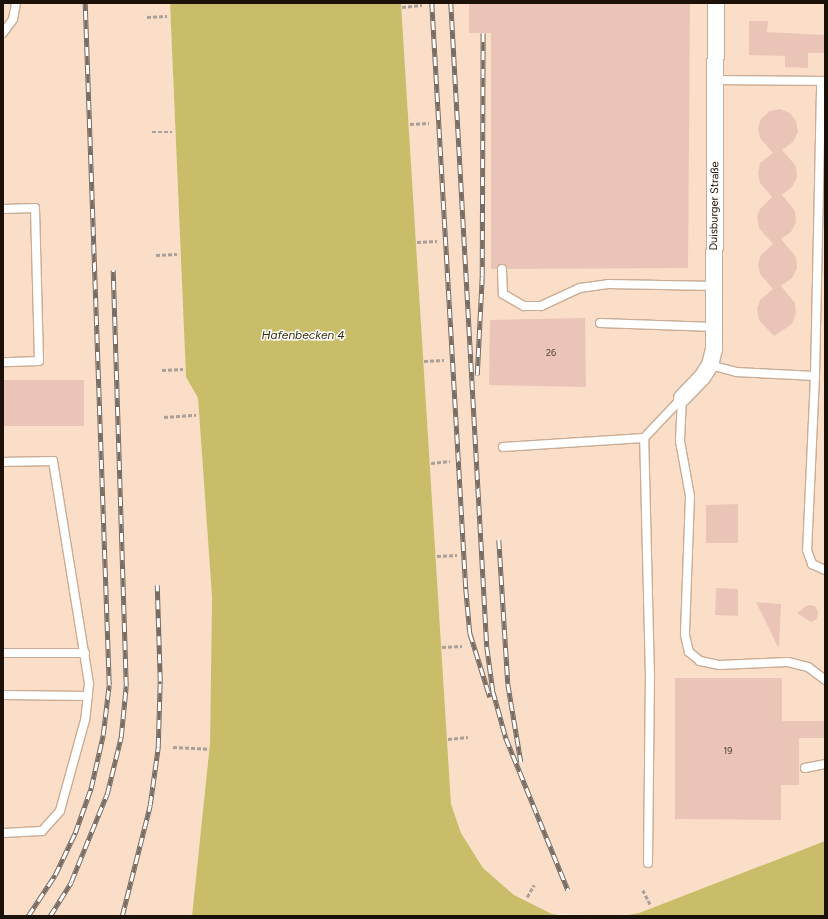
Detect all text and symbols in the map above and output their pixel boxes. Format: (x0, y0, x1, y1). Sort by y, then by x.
street label: Duisburger Straße (708, 161, 722, 251)
water label: Hafenbecken 4 (261, 329, 345, 343)
house number: 26 (546, 348, 556, 358)
house number: 19 (724, 746, 732, 756)

